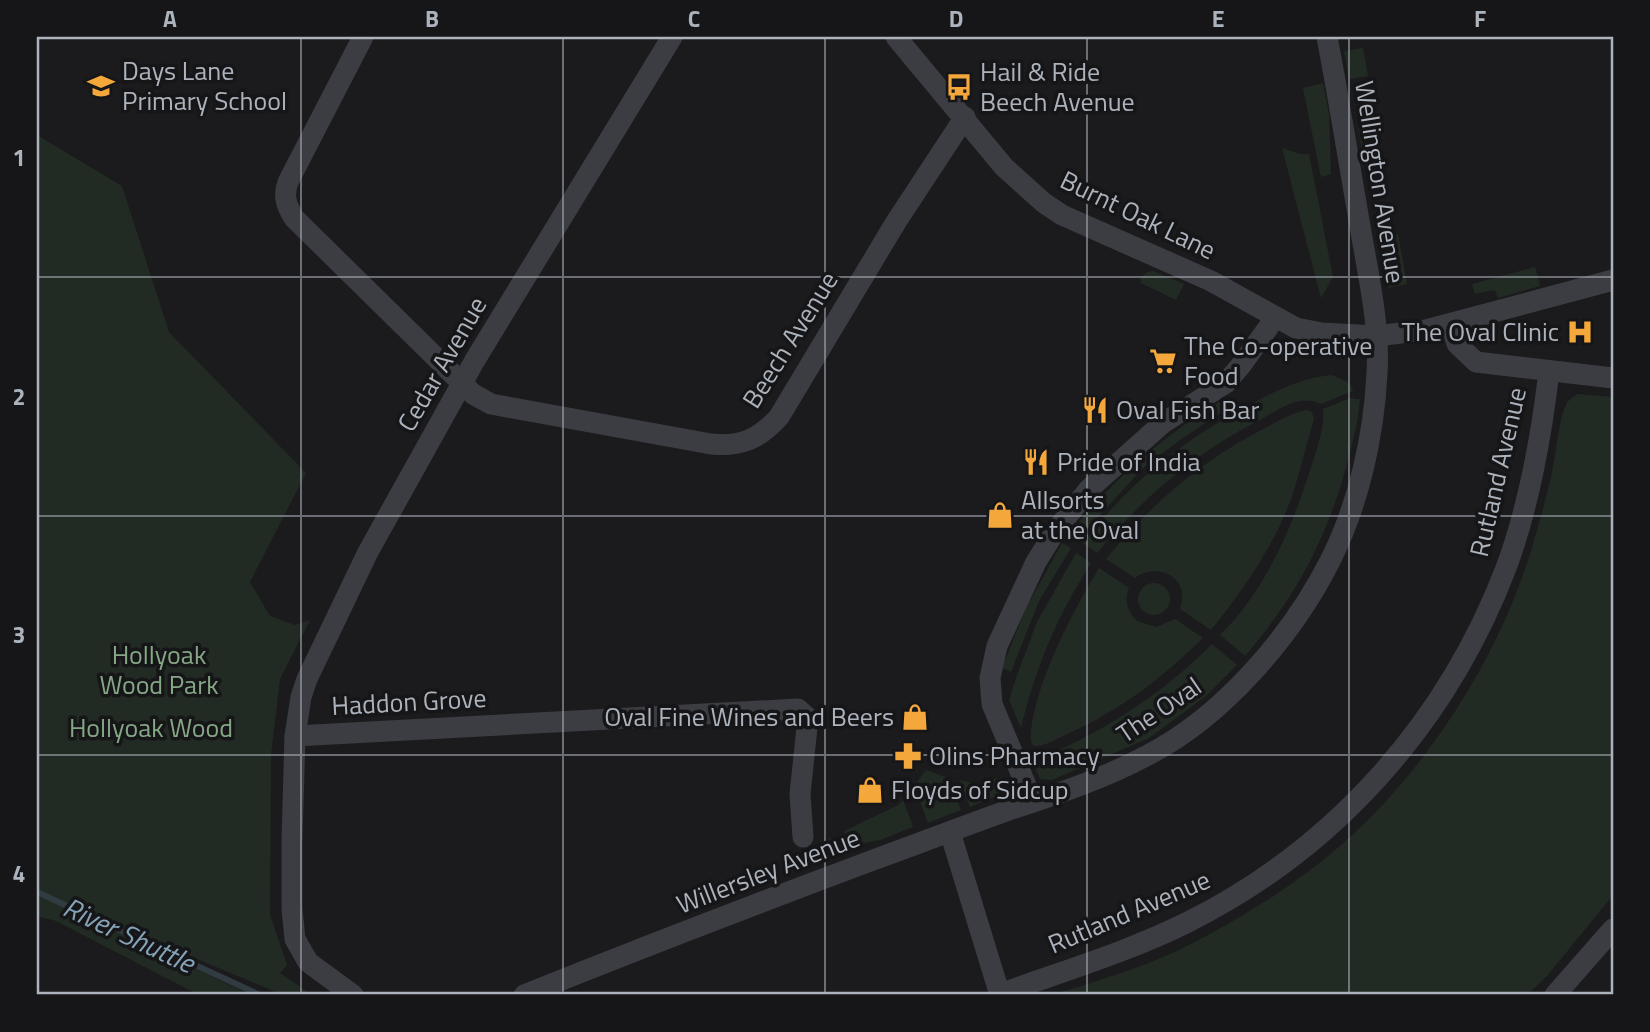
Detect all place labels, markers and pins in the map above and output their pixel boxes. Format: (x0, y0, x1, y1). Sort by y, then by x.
place label: Days Lane Primary School (122, 51, 287, 120)
place label: Hail & Ride Beech Avenue (980, 52, 1135, 121)
school or university icon: Days Lane Primary School (86, 71, 116, 101)
bus stop icon: Hail & Ride Beech Avenue (944, 72, 974, 102)
place label: The Oval Clinic (1401, 312, 1559, 351)
hospital icon: The Oval Clinic (1565, 317, 1595, 347)
place label: The Co-operative Food (1184, 326, 1372, 395)
supermarket icon: The Co-operative Food (1148, 346, 1178, 376)
place label: Oval Fish Bar (1116, 390, 1259, 429)
restaurant icon: Oval Fish Bar (1080, 395, 1110, 425)
place label: Pride of India (1057, 442, 1201, 481)
restaurant icon: Pride of India (1021, 447, 1051, 477)
place label: Allsorts at the Oval (1021, 480, 1139, 549)
shop icon: Allsorts at the Oval (985, 500, 1015, 530)
place label: Oval Fine Wines and Beers (604, 697, 894, 736)
shop icon: Oval Fine Wines and Beers (900, 702, 930, 732)
place label: Olins Pharmacy (929, 736, 1100, 775)
pharmacy icon: Olins Pharmacy (893, 741, 923, 771)
place label: Floyds of Sidcup (891, 770, 1068, 809)
shop icon: Floyds of Sidcup (855, 775, 885, 805)

